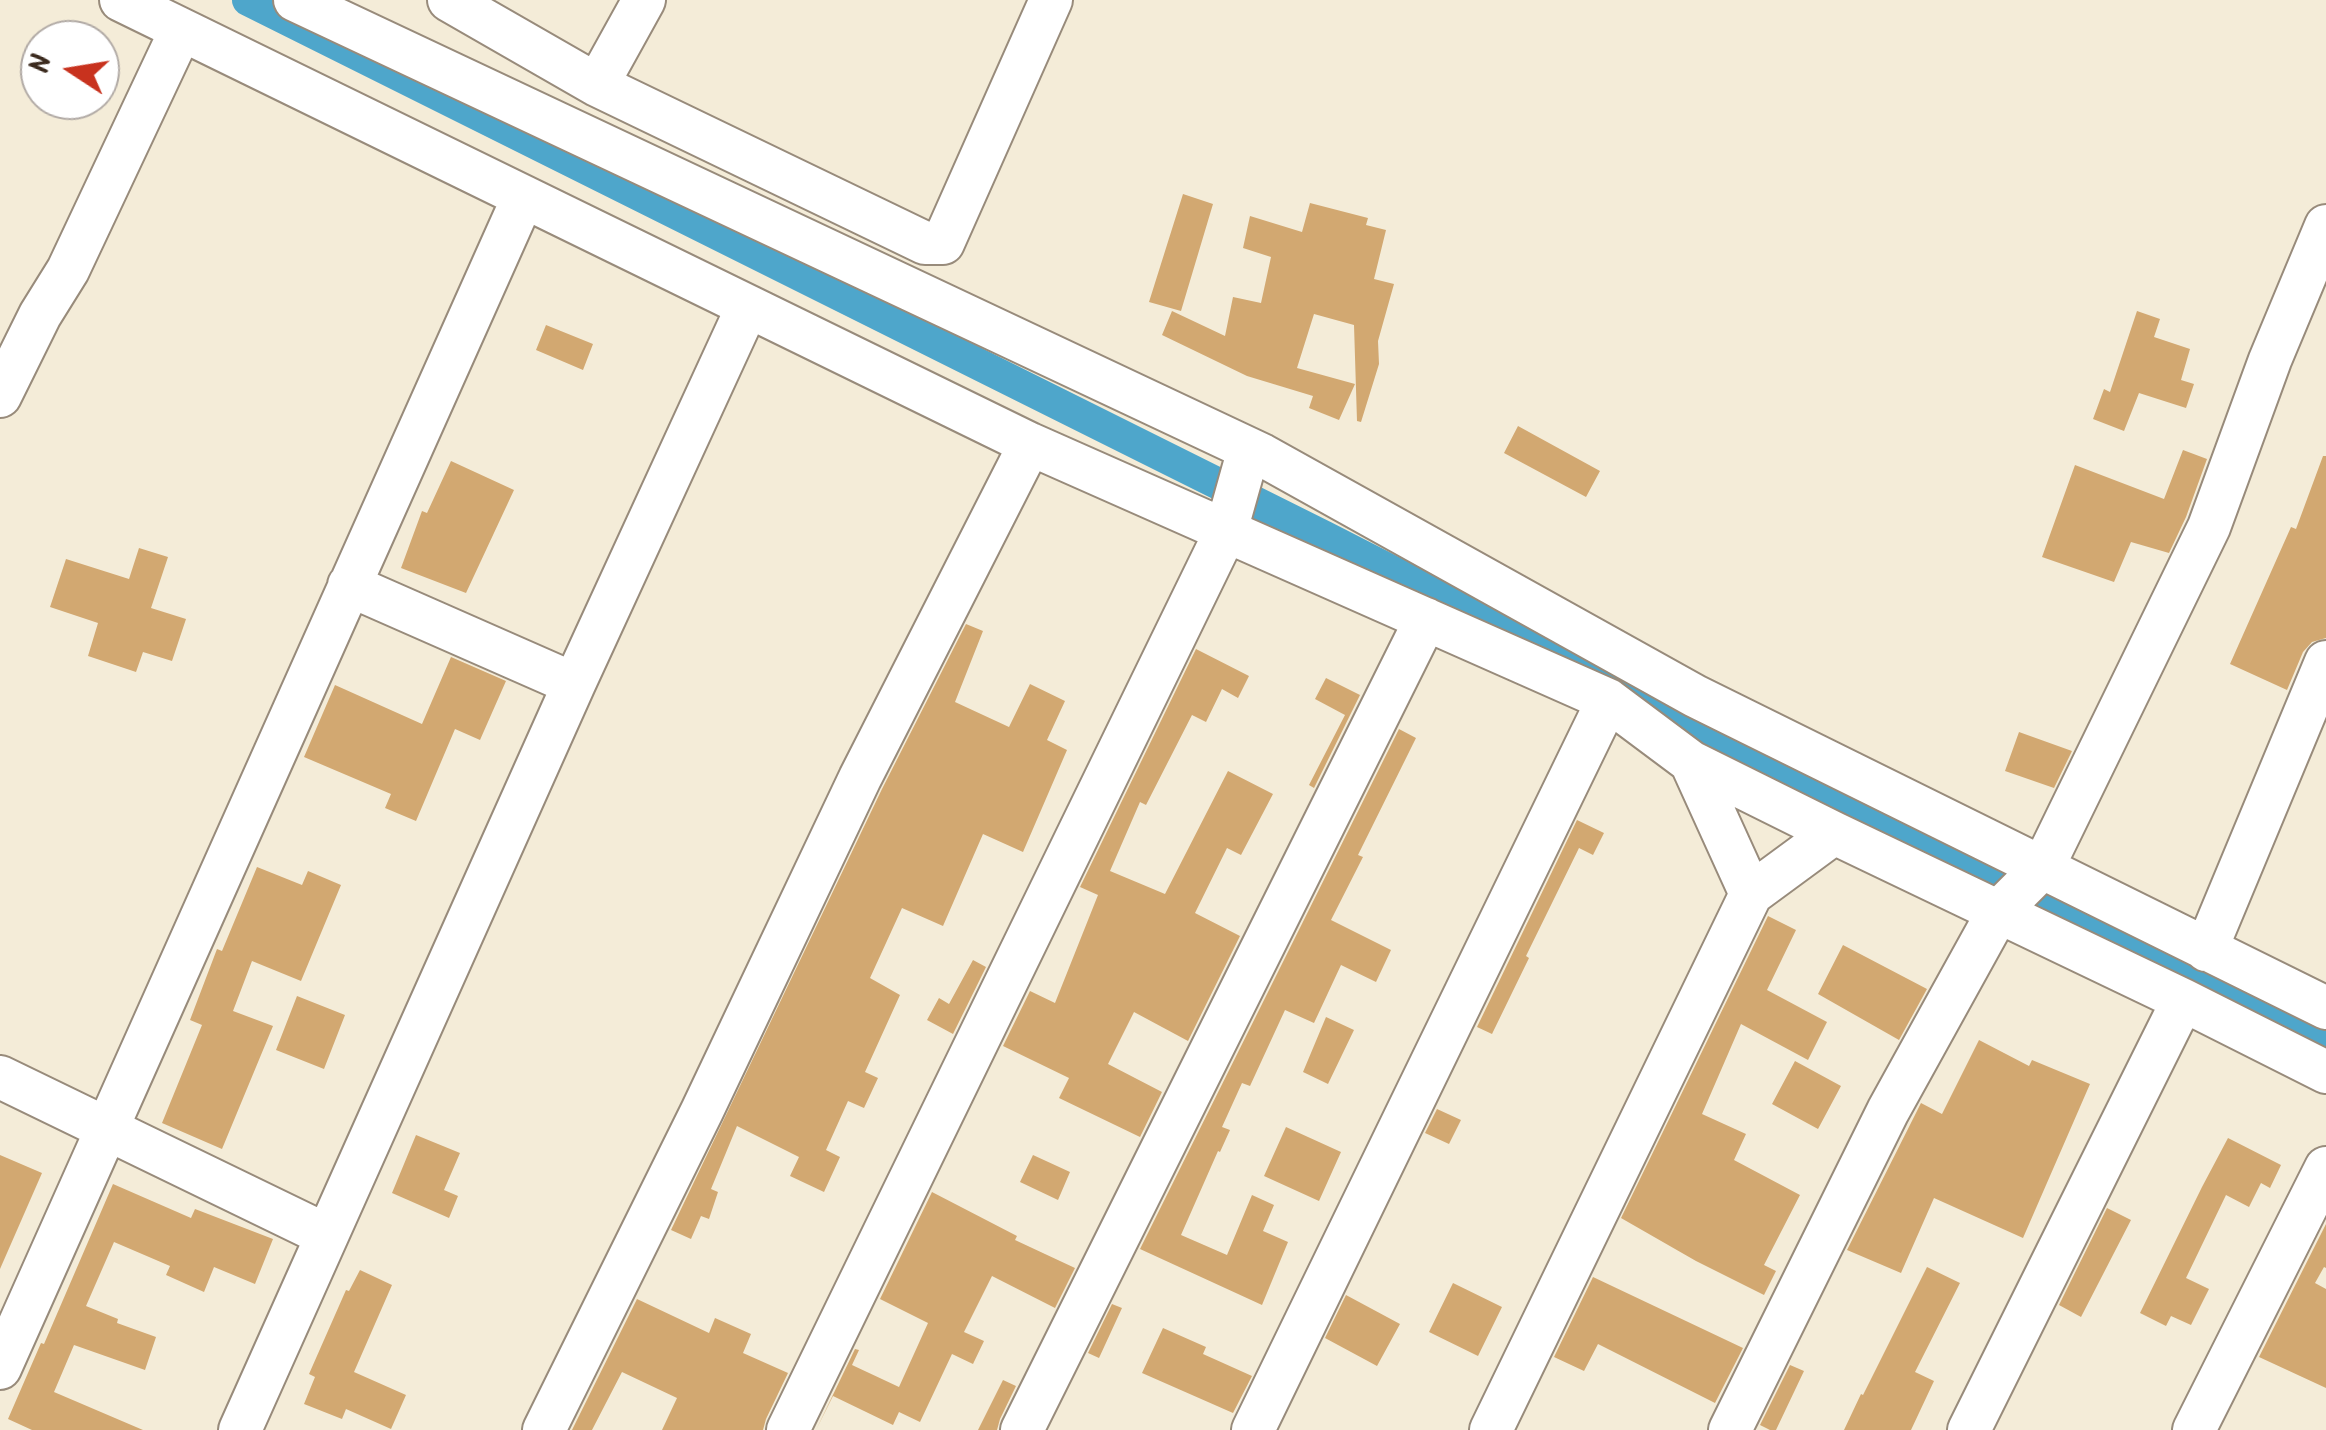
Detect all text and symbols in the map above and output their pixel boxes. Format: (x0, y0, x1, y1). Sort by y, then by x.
north arrow (20, 20, 120, 120)
text: N (18, 51, 66, 77)

